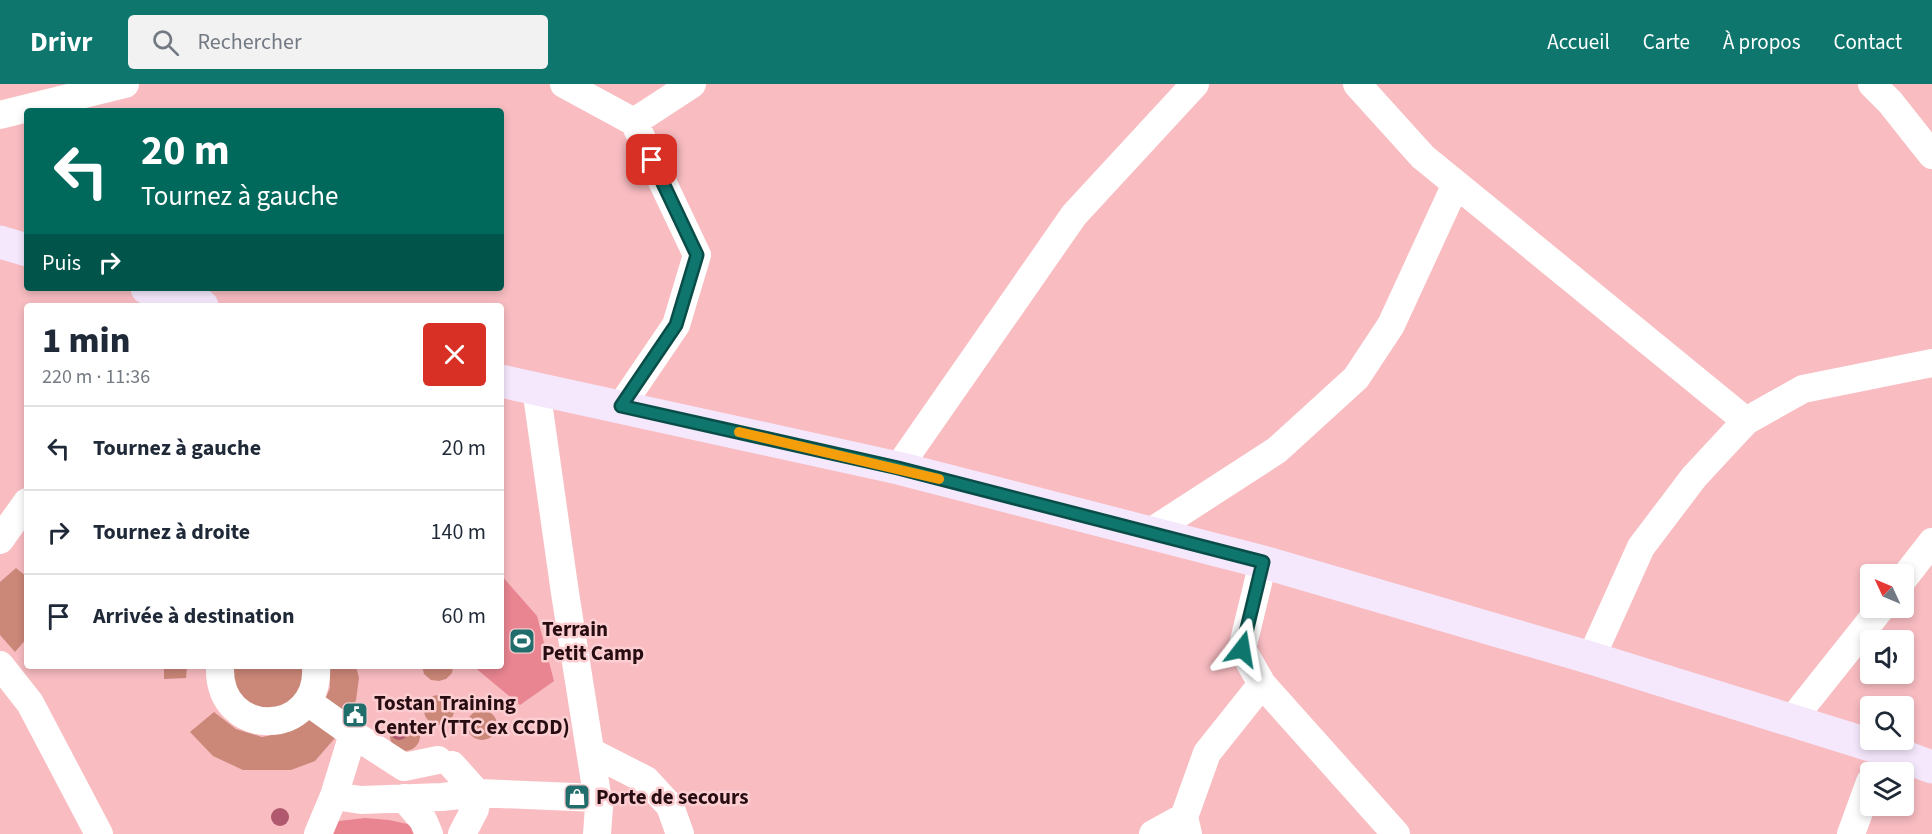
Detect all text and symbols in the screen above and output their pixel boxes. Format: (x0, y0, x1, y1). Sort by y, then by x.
search box (128, 15, 548, 69)
text: Drivr (30, 22, 92, 62)
icon: search (149, 26, 182, 59)
text: Rechercher (197, 26, 302, 58)
text: Accueil (1547, 27, 1610, 57)
text: Carte (1643, 27, 1690, 57)
text: À propos (1723, 27, 1800, 57)
text: Contact (1833, 27, 1902, 57)
text: 20 m (141, 121, 230, 181)
icon: left (42, 132, 120, 210)
pin (626, 134, 677, 185)
icon: arrive (635, 143, 668, 176)
text: Tournez à gauche (141, 177, 338, 216)
icon: right (93, 246, 126, 279)
text: Puis (42, 247, 81, 279)
text: 1 min (42, 315, 130, 366)
button: close (423, 323, 486, 386)
text: 220 m · 11:36 (42, 363, 150, 391)
icon: left (42, 432, 75, 465)
text: Tournez à gauche (93, 432, 261, 464)
text: 20 m (441, 432, 486, 464)
icon: right (42, 516, 75, 549)
text: Tournez à droite (93, 516, 250, 548)
text: 140 m (431, 516, 486, 548)
north arrow (1860, 564, 1914, 618)
map controls (1860, 564, 1914, 816)
icon: arrive (42, 600, 75, 633)
text: Arrivée à destination (93, 600, 295, 632)
text: 60 m (441, 600, 486, 632)
place label: Terrain Petit Camp (542, 614, 644, 668)
position arrow (1210, 617, 1274, 681)
sports icon: Terrain Petit Camp (507, 626, 537, 656)
button: sound (1860, 630, 1914, 684)
place label: Tostan Training Center (TTC ex CCDD) (374, 688, 570, 742)
button: search (1860, 696, 1914, 750)
public building icon: Tostan Training Center (TTC ex CCDD) (340, 700, 370, 730)
button: layers (1860, 762, 1914, 816)
shop icon: Porte de secours (562, 782, 592, 812)
place label: Porte de secours (596, 782, 748, 812)

